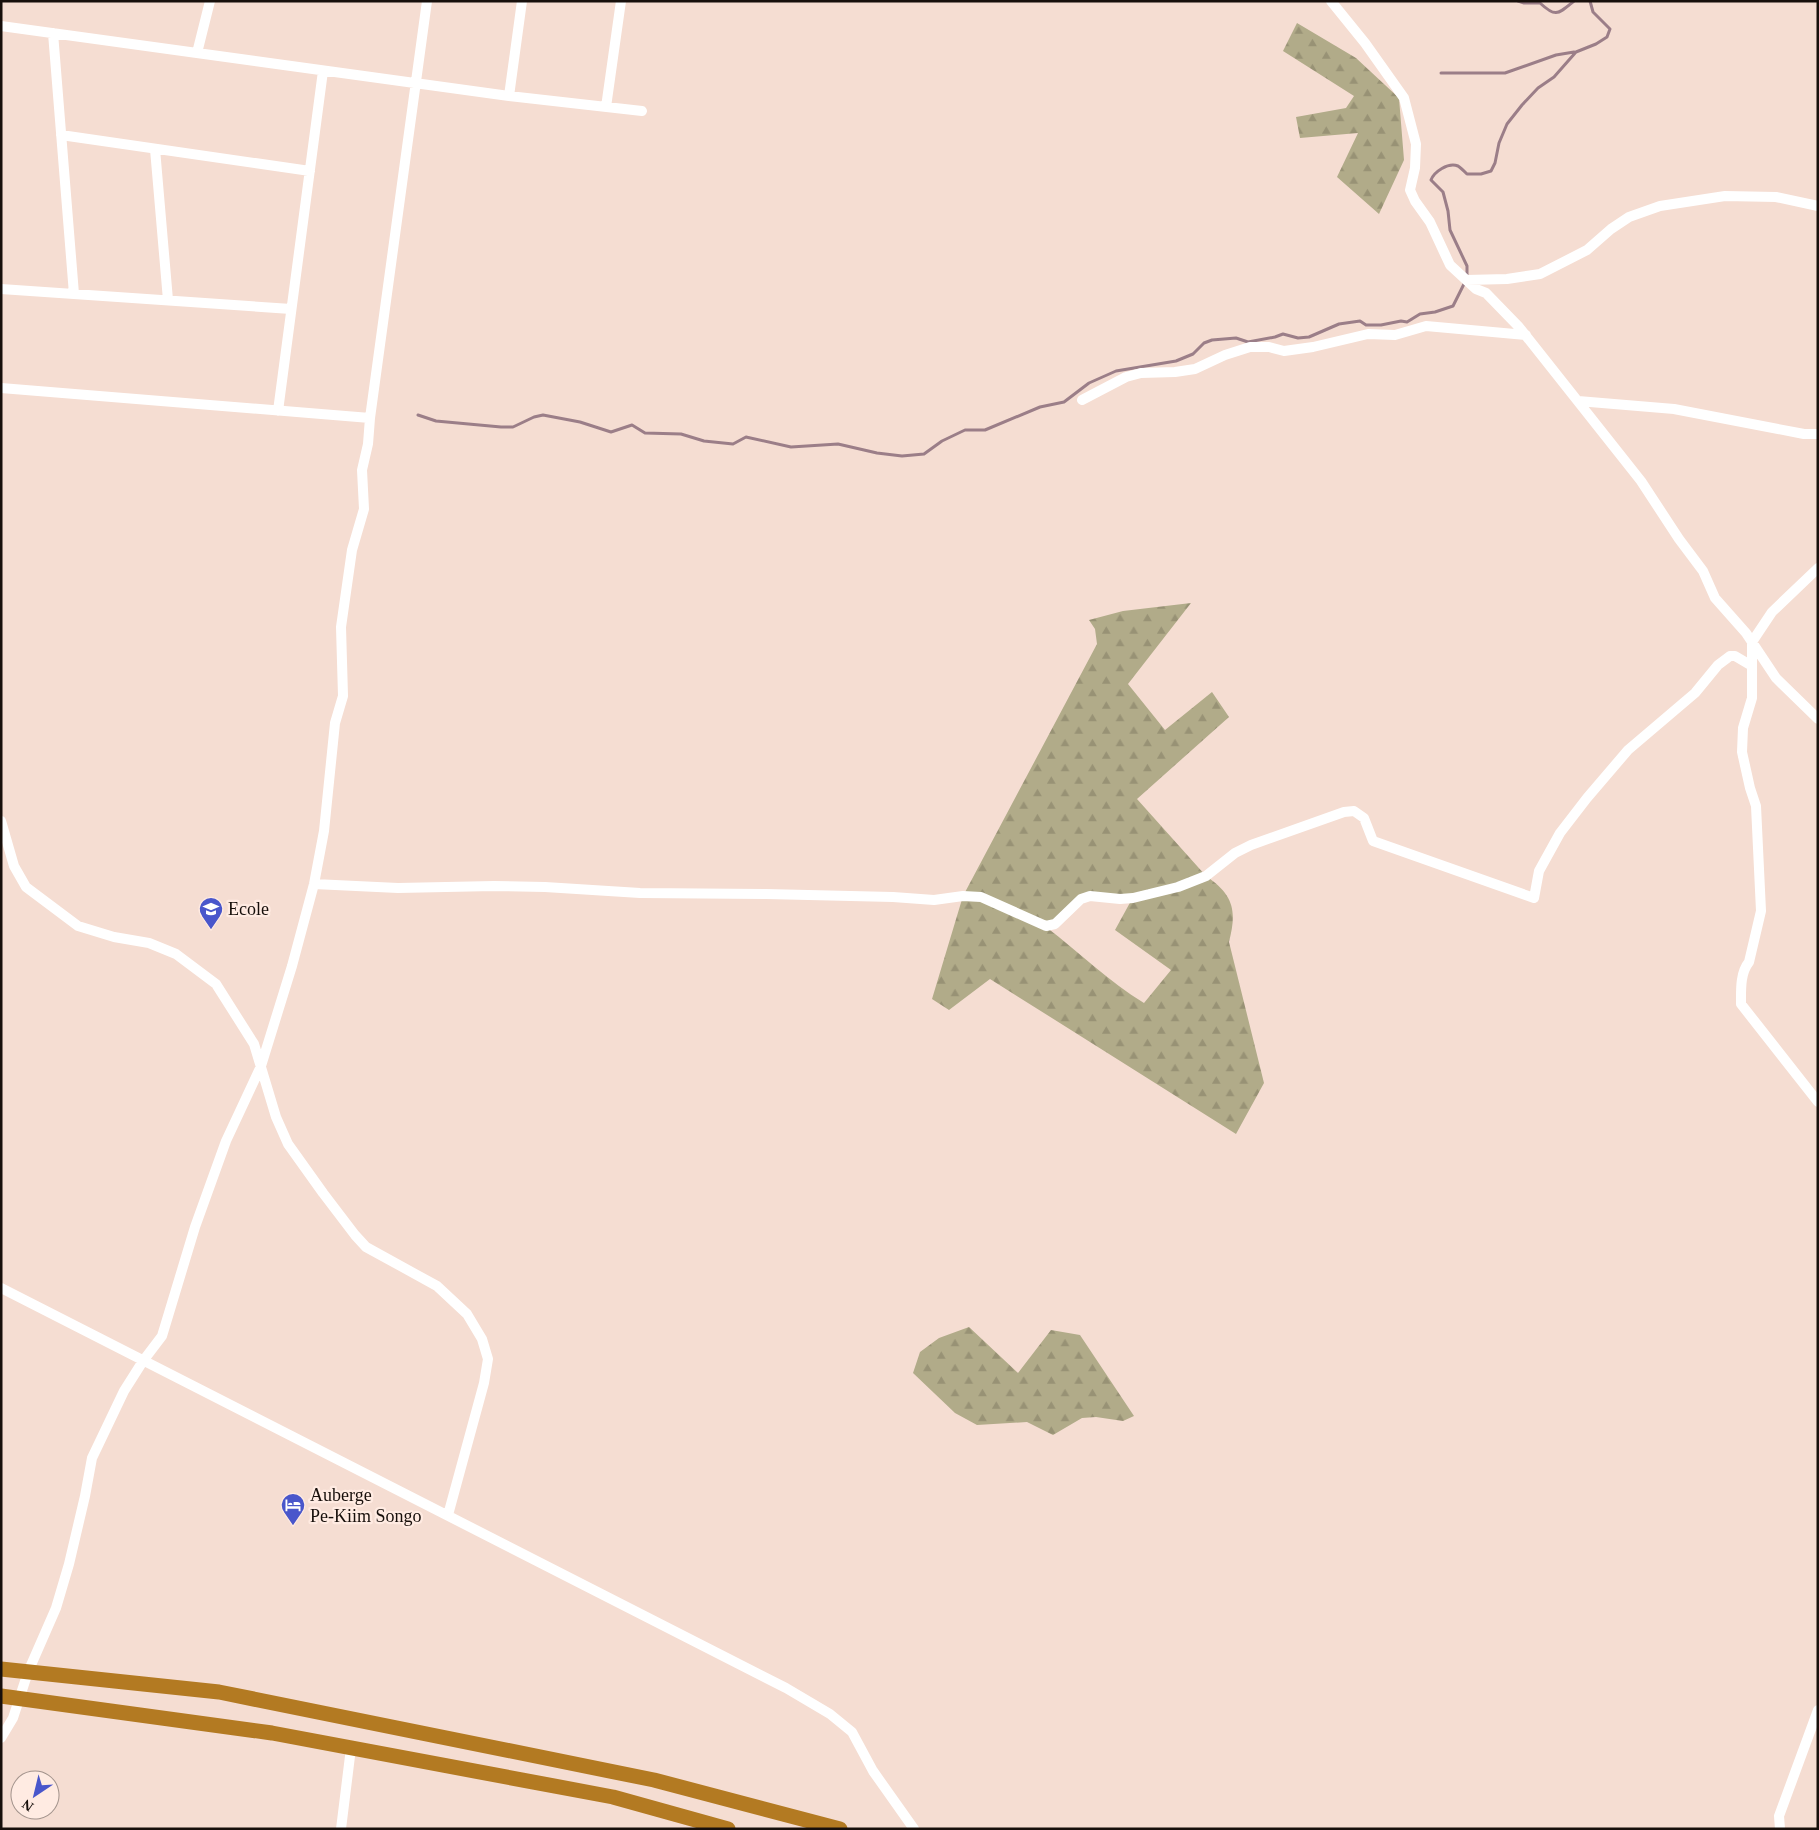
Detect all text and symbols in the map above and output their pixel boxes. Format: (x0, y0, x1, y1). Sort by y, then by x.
school or university icon: Ecole (198, 896, 224, 930)
place label: Ecole (228, 899, 269, 919)
place label: Auberge Pe-Kiim Songo (310, 1485, 422, 1526)
hotel icon: Auberge Pe-Kiim Songo (280, 1492, 306, 1526)
north arrow (10, 1770, 60, 1820)
text: N (19, 1796, 36, 1814)

